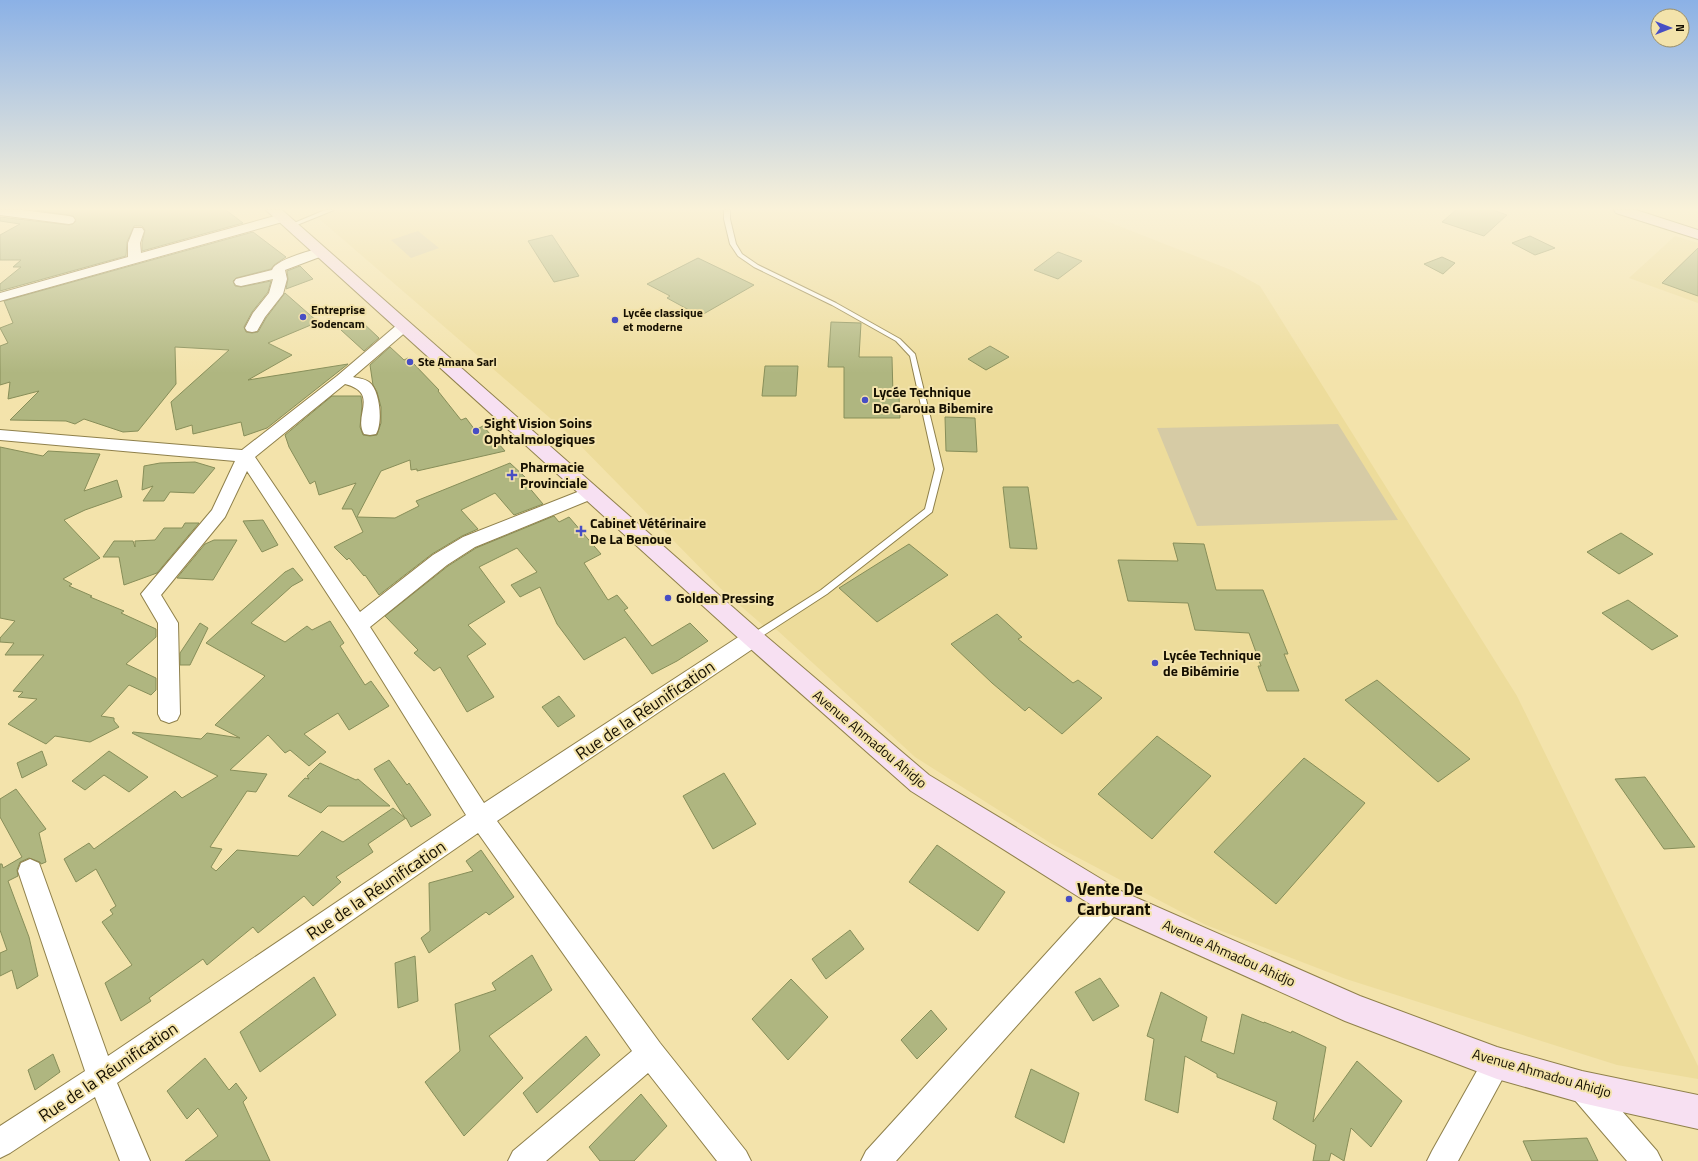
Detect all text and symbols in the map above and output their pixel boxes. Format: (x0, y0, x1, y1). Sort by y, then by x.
north arrow (1650, 8, 1690, 48)
text: N (1672, 24, 1688, 32)
place label: Entreprise Sodencam (311, 300, 365, 333)
place label: Lycée classique et moderne (623, 303, 703, 336)
marker: Entreprise Sodencam (298, 312, 308, 322)
marker: Lycée classique et moderne (610, 315, 620, 325)
place label: Ste Amana Sarl (418, 352, 497, 371)
marker: Ste Amana Sarl (405, 357, 415, 367)
place label: Lycée Technique De Garoua Bibemire (873, 381, 993, 418)
marker: Lycée Technique De Garoua Bibemire (860, 395, 870, 405)
place label: Sight Vision Soins Ophtalmologiques (484, 412, 596, 449)
marker: Sight Vision Soins Ophtalmologiques (471, 426, 481, 436)
place label: Pharmacie Provinciale (520, 456, 587, 493)
marker: Pharmacie Provinciale (507, 470, 517, 480)
place label: Cabinet Vétérinaire De La Benoue (590, 512, 706, 549)
marker: Cabinet Vétérinaire De La Benoue (575, 525, 587, 537)
place label: Golden Pressing (676, 587, 775, 608)
marker: Golden Pressing (663, 593, 673, 603)
place label: Lycée Technique de Bibémirie (1163, 644, 1261, 681)
street label: Rue de la Réunification (570, 654, 720, 766)
marker: Lycée Technique de Bibémirie (1150, 658, 1160, 668)
street label: Avenue Ahmadou Ahidjo (809, 684, 932, 793)
street label: Rue de la Réunification (301, 834, 451, 946)
place label: Vente De Carburant (1077, 876, 1151, 922)
marker: Vente De Carburant (1064, 894, 1074, 904)
street label: Avenue Ahmadou Ahidjo (1159, 914, 1299, 991)
street label: Rue de la Réunification (33, 1016, 183, 1128)
street label: Avenue Ahmadou Ahidjo (1470, 1043, 1614, 1102)

